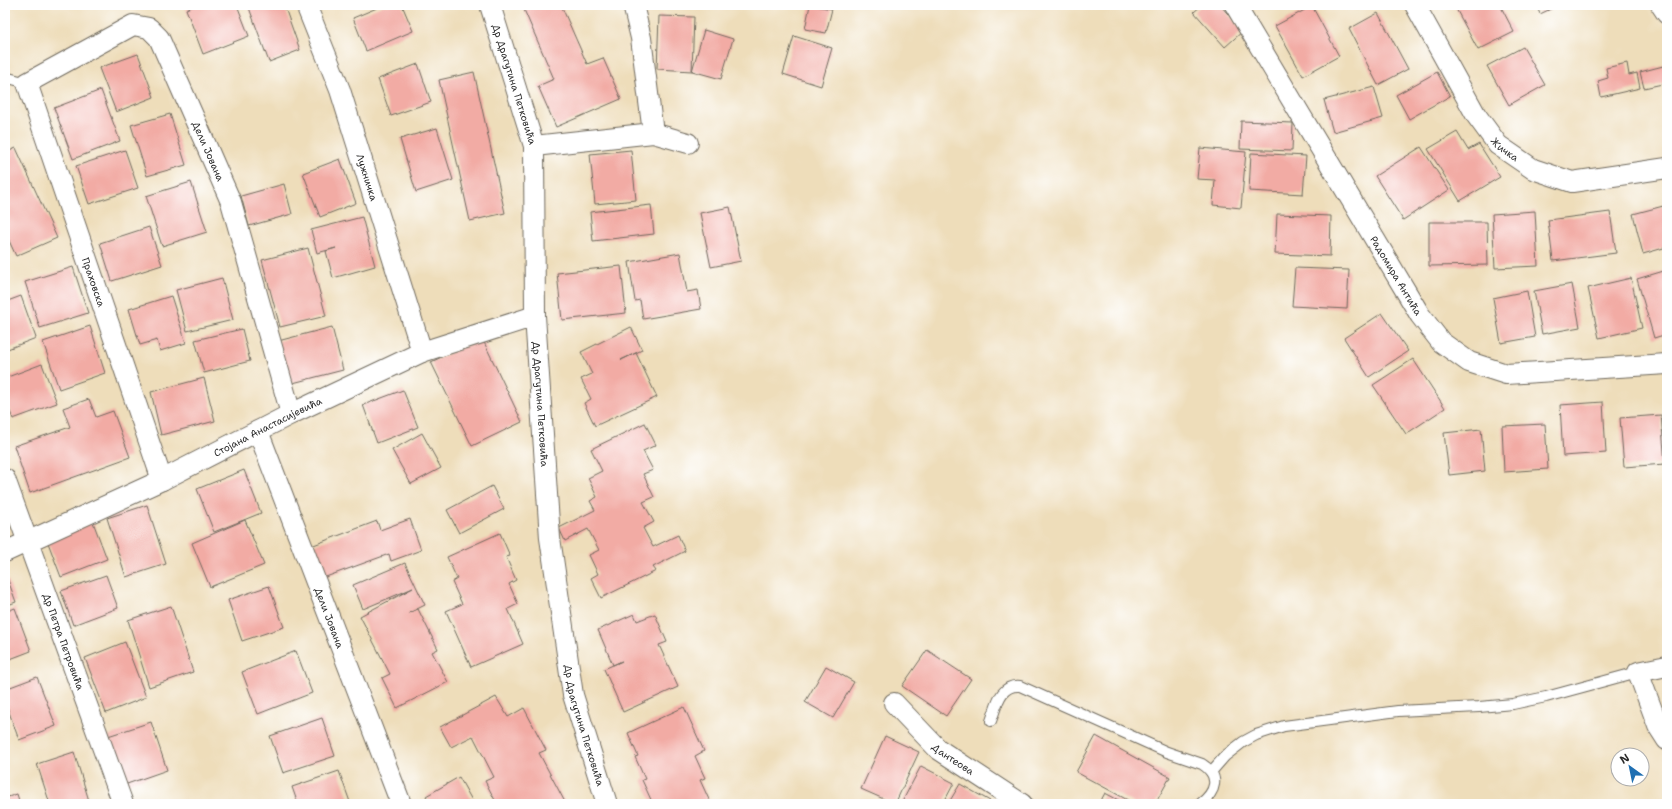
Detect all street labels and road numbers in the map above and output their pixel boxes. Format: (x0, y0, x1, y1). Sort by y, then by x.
street label: Др Драгутина Петковића (489, 23, 539, 147)
street label: Дели Јована (189, 119, 227, 184)
street label: Жичка (1488, 135, 1522, 165)
street label: Лужничка (353, 152, 381, 203)
street label: Радомира Антића (1367, 234, 1425, 319)
street label: Праховска (79, 256, 108, 309)
street label: Др Драгутина Петковића (530, 341, 551, 468)
street label: Стојана Анастасијевића (211, 394, 325, 460)
street label: Дели Јована (312, 586, 347, 651)
street label: Др Петра Петровића (40, 592, 87, 693)
street label: Др Драгутина Петковића (562, 664, 607, 788)
street label: Дантеова (929, 741, 977, 778)

